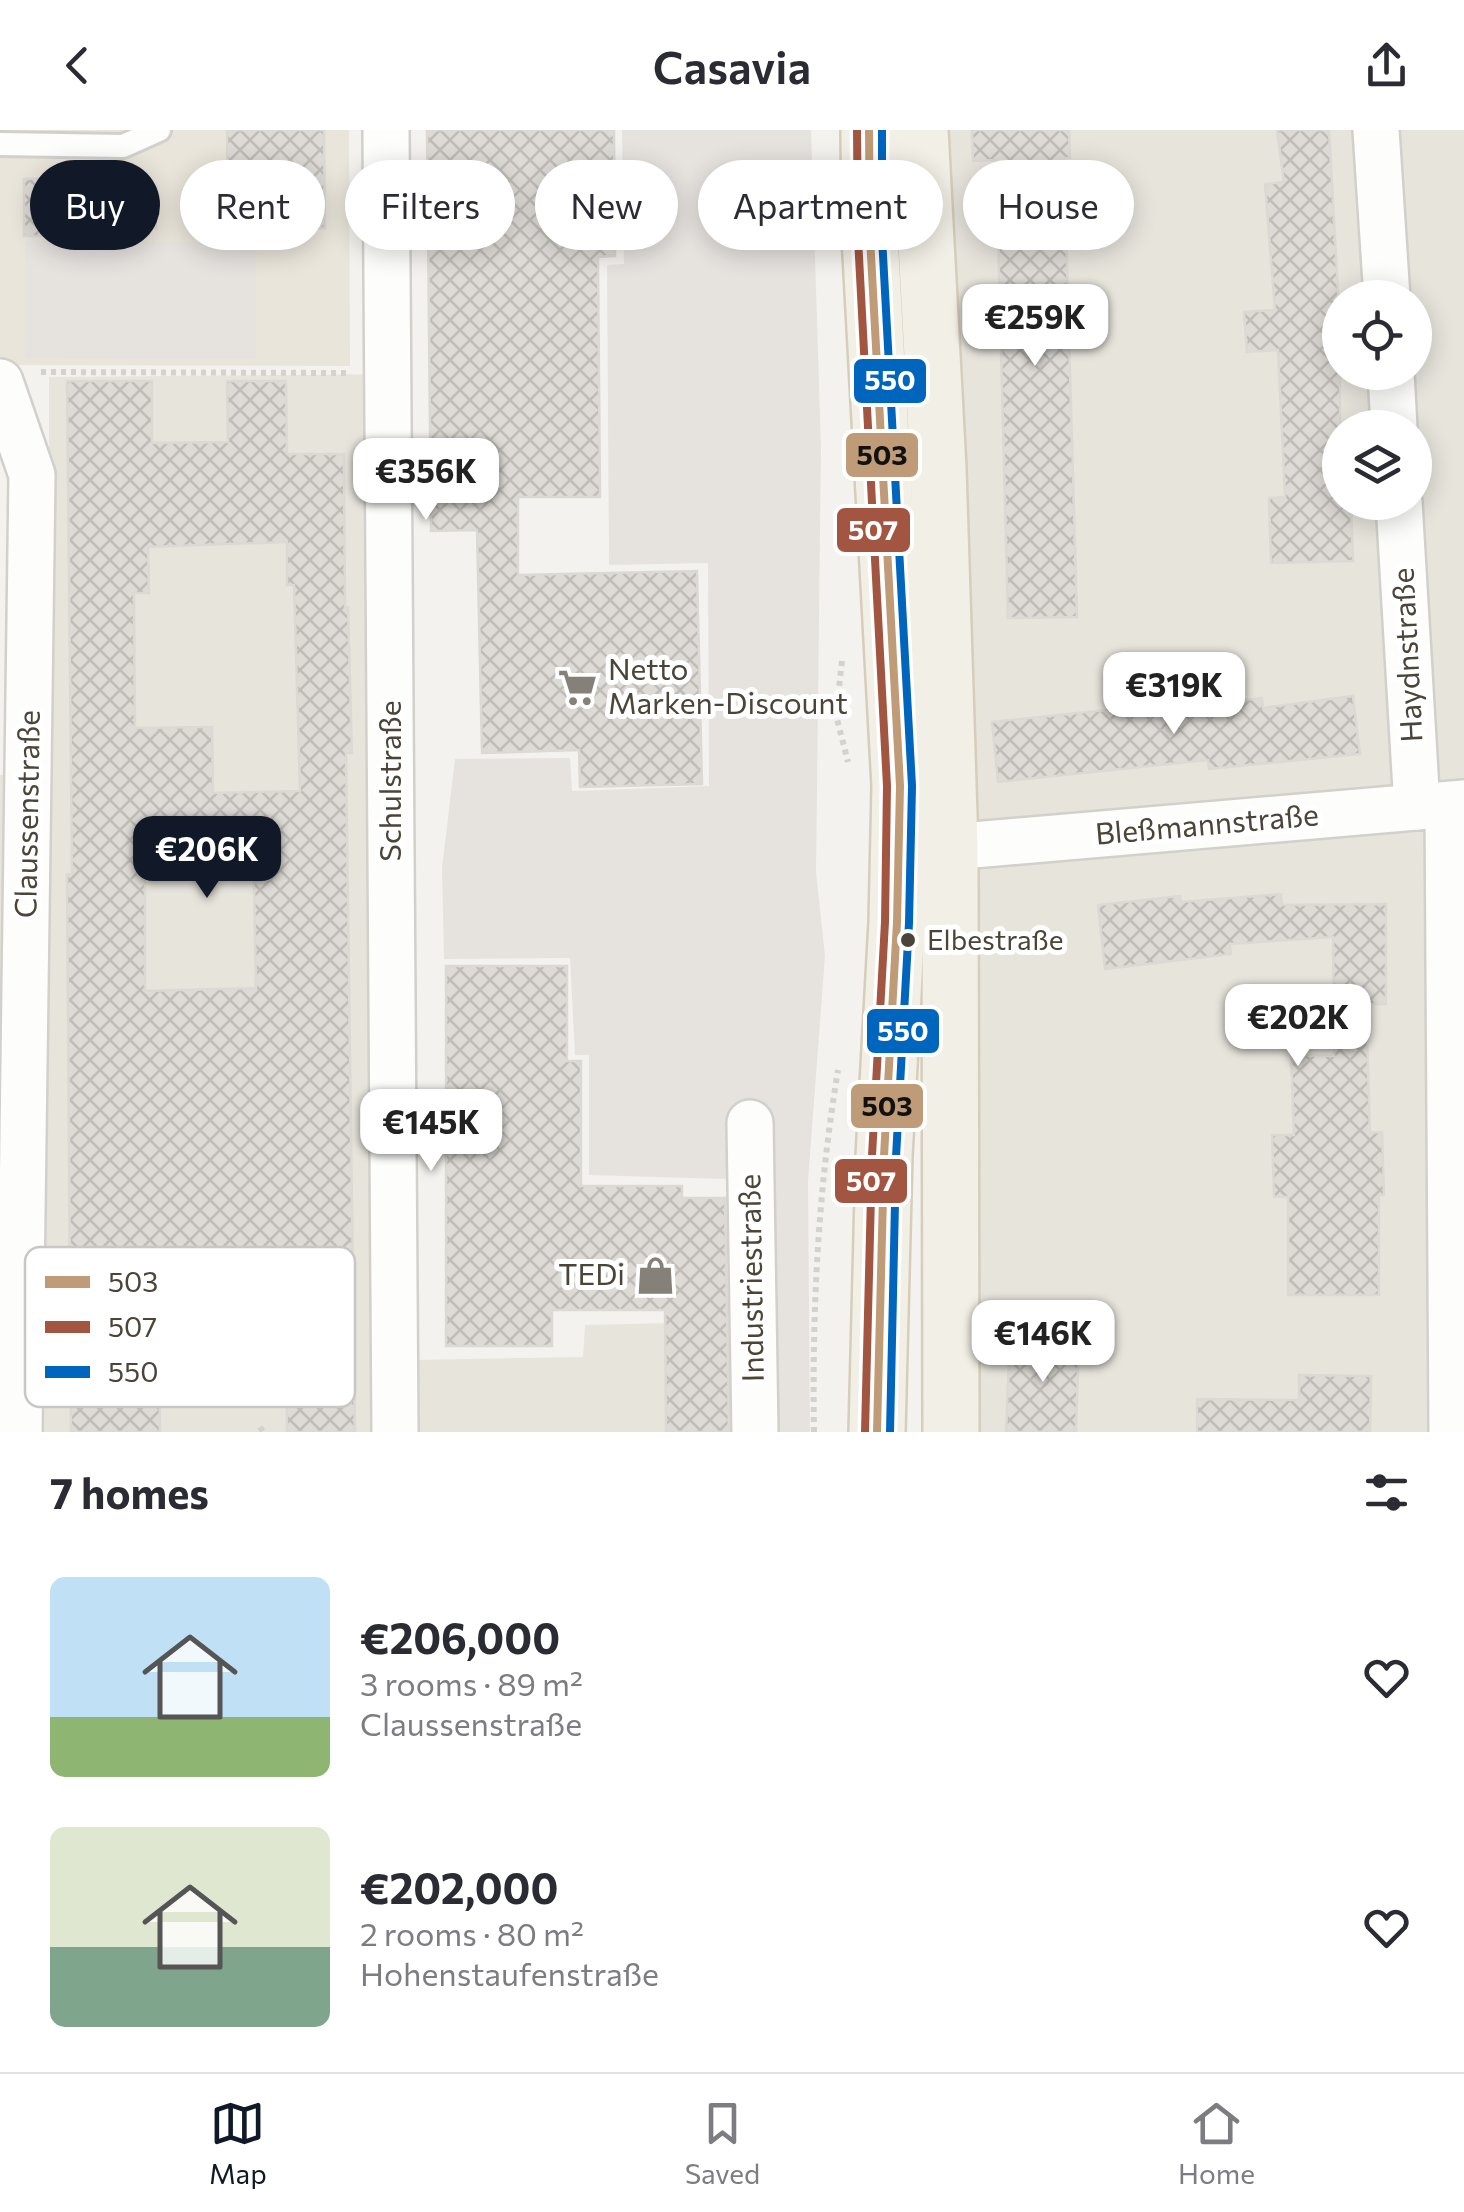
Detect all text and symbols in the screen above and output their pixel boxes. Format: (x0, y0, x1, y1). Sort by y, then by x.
icon: back (50, 38, 105, 93)
text: Casavia (653, 38, 811, 93)
icon: share (1359, 38, 1414, 93)
chip: Buy (30, 160, 160, 250)
chip: Rent (180, 160, 325, 250)
chip: Filters (345, 160, 515, 250)
chip: New (535, 160, 678, 250)
chip: Apartment (698, 160, 943, 250)
chip: House (963, 160, 1134, 250)
map controls (1322, 280, 1432, 520)
button: locate (1322, 280, 1432, 390)
pin: €259K (965, 284, 1105, 369)
text: €259K (984, 296, 1086, 336)
line badge: 550 (852, 357, 928, 405)
text: 550 (864, 362, 916, 396)
button: layers (1322, 410, 1432, 520)
line badge: 503 (844, 431, 920, 479)
text: 503 (856, 437, 908, 471)
pin: €356K (356, 438, 496, 523)
text: €356K (375, 450, 477, 490)
line badge: 507 (835, 506, 912, 554)
text: 507 (848, 512, 898, 546)
street label: Haydnstraße (1382, 567, 1429, 743)
place label: Netto Marken-Discount (608, 649, 848, 720)
pin: €319K (1104, 652, 1244, 737)
text: €319K (1125, 664, 1223, 704)
supermarket icon: Netto Marken-Discount (557, 666, 599, 708)
street label: Schulstraße (370, 700, 407, 862)
street label: Claussenstraße (5, 710, 46, 918)
street label: Bleßmannstraße (1093, 794, 1320, 851)
pin: €206K (137, 816, 277, 901)
text: €206K (155, 828, 259, 868)
place label: Elbestraße (927, 922, 1064, 956)
marker: Elbestraße (898, 930, 918, 950)
pin: €202K (1228, 984, 1368, 1069)
text: €202K (1247, 996, 1349, 1036)
line badge: 550 (865, 1007, 941, 1055)
text: 550 (877, 1013, 929, 1047)
line badge: 503 (849, 1082, 925, 1130)
text: 503 (861, 1088, 913, 1122)
pin: €145K (361, 1089, 501, 1174)
text: €145K (382, 1101, 480, 1141)
line badge: 507 (833, 1157, 909, 1205)
text: 507 (846, 1163, 896, 1197)
street label: Industriestraße (729, 1174, 770, 1382)
legend (25, 1247, 355, 1407)
place label: TEDi (558, 1254, 625, 1291)
shop icon: TEDi (634, 1254, 676, 1296)
text: 503 (108, 1264, 158, 1298)
pin: €146K (973, 1300, 1113, 1385)
text: 507 (108, 1309, 157, 1343)
text: €146K (994, 1312, 1092, 1352)
text: 550 (108, 1354, 158, 1388)
icon: filters (1359, 1465, 1414, 1520)
text: 7 homes (50, 1466, 209, 1518)
text: €206,000 (360, 1611, 560, 1663)
icon: home (130, 1617, 250, 1737)
icon: heart (1359, 1650, 1414, 1705)
text: 3 rooms · 89 m² (360, 1663, 583, 1703)
text: Claussenstraße (360, 1703, 582, 1743)
text: €202,000 (360, 1861, 558, 1913)
icon: home (130, 1867, 250, 1987)
icon: heart (1359, 1900, 1414, 1955)
text: 2 rooms · 80 m² (360, 1913, 584, 1953)
text: Hohenstaufenstraße (360, 1953, 659, 1993)
tab: Map (209, 2096, 267, 2190)
tab: Saved (685, 2096, 760, 2190)
tab: Home (1178, 2096, 1255, 2190)

